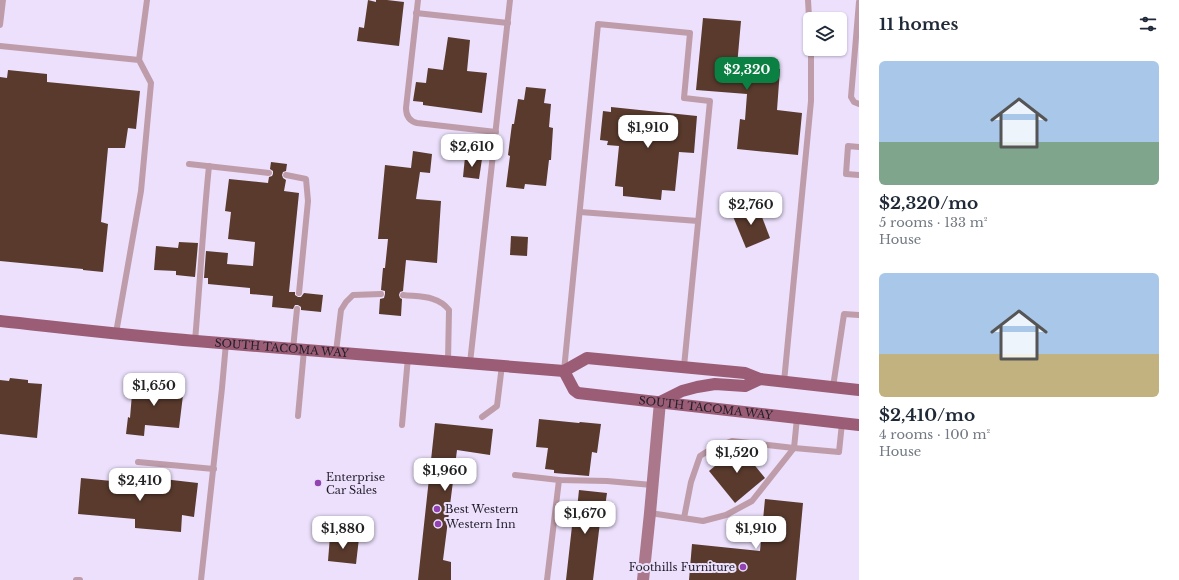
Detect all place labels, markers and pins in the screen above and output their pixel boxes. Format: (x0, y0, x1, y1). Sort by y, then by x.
pin: $2,320 (714, 57, 780, 91)
pin: $1,910 (615, 115, 681, 149)
pin: $2,610 (439, 134, 505, 168)
pin: $2,760 (718, 192, 784, 226)
pin: $1,650 (121, 373, 187, 407)
pin: $1,520 (704, 440, 770, 474)
pin: $1,960 (412, 458, 478, 492)
pin: $2,410 (107, 468, 173, 502)
place label: Enterprise Car Sales (326, 470, 385, 497)
marker: Enterprise Car Sales (313, 478, 323, 488)
pin: $1,670 (552, 501, 618, 535)
place label: Best Western (445, 502, 519, 516)
marker: Best Western (432, 504, 442, 514)
pin: $1,880 (310, 516, 376, 550)
pin: $1,910 (723, 516, 789, 550)
place label: Western Inn (445, 517, 516, 531)
marker: Western Inn (433, 519, 443, 529)
place label: Foothills Furniture (629, 560, 735, 574)
marker: Foothills Furniture (738, 562, 748, 572)

